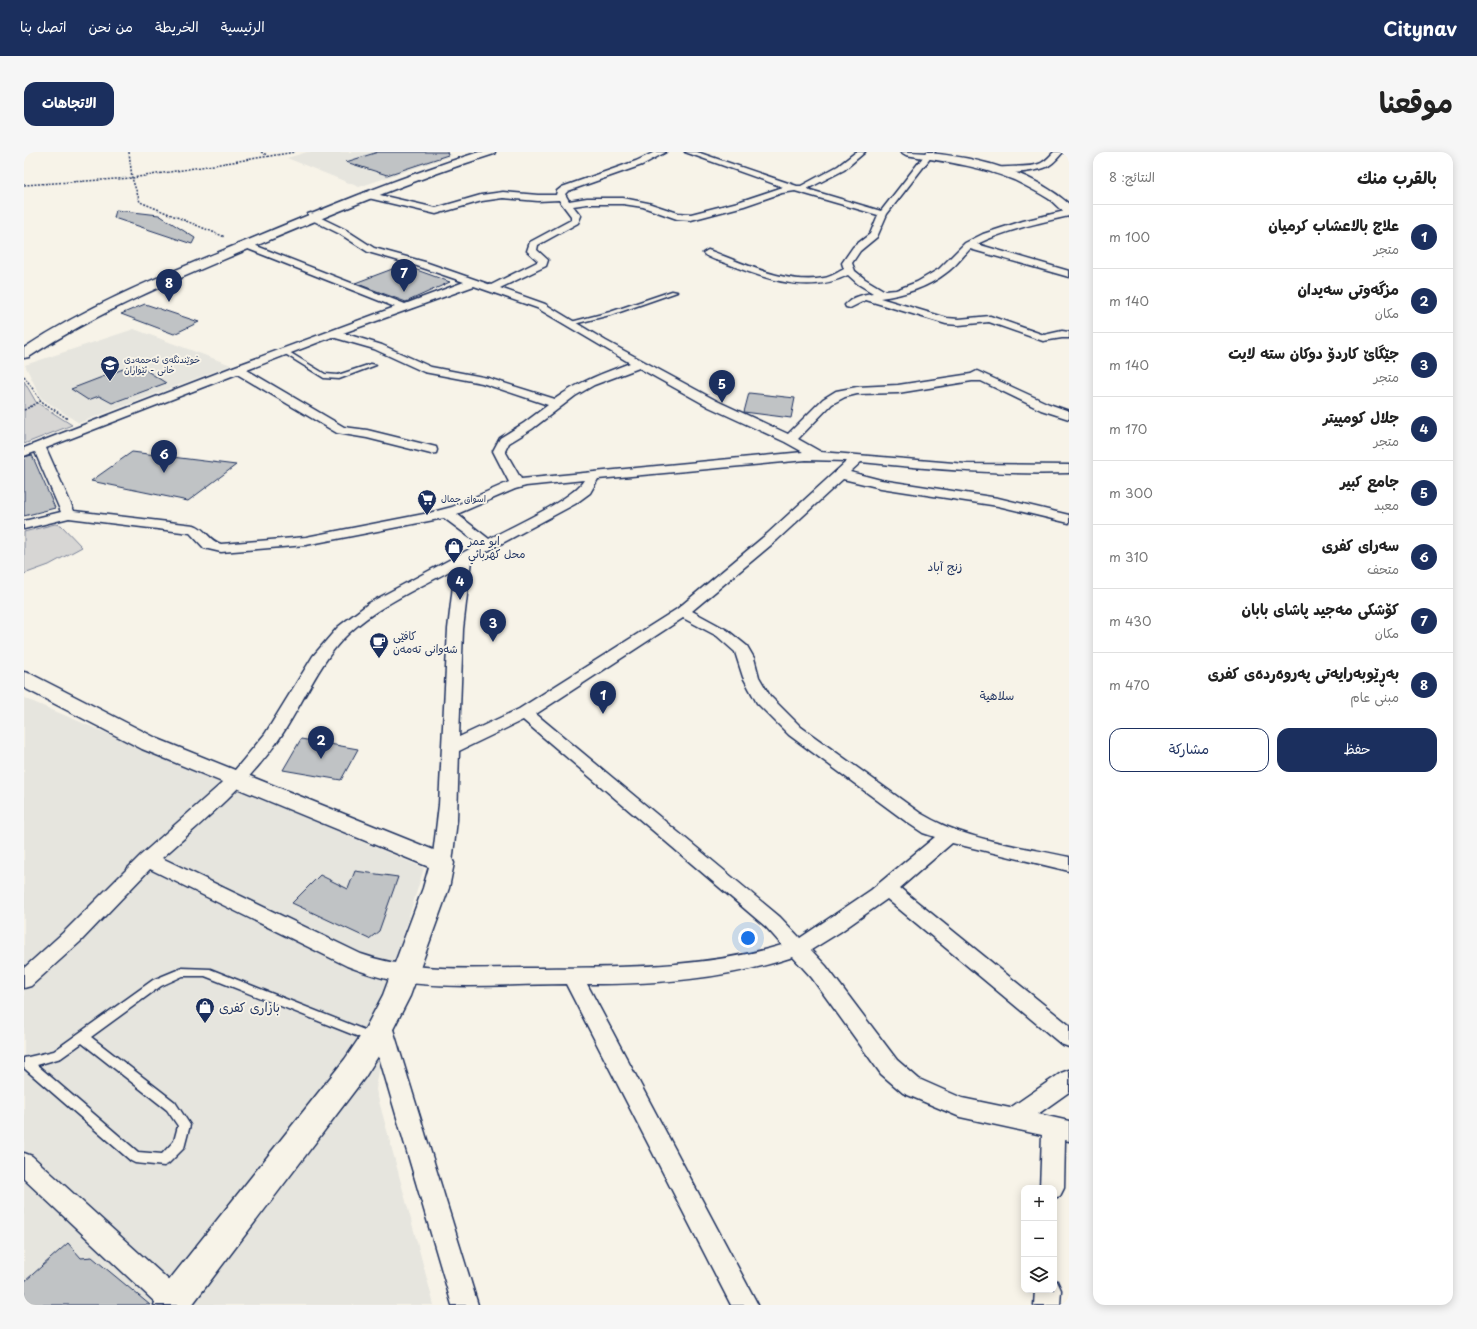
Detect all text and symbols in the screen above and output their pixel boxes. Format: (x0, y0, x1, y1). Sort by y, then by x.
text: Citynav (1383, 14, 1457, 42)
text: اتصل بنا (20, 16, 66, 37)
text: من نحن (88, 16, 133, 37)
text: الخريطة (155, 16, 199, 37)
text: الرئيسية (221, 16, 265, 37)
text: موقعنا (1379, 80, 1453, 123)
button: الاتجاهات (24, 82, 114, 126)
text: بالقرب منك (1357, 164, 1437, 190)
text: النتائج: 8 (1109, 167, 1155, 186)
text: علاج بالاعشاب كرميان (1268, 213, 1399, 236)
text: 100 m (1109, 227, 1150, 246)
text: 1 (1421, 227, 1427, 246)
text: متجر (1374, 239, 1399, 258)
pin: 7 (391, 259, 417, 292)
pin: 8 (156, 269, 182, 302)
text: مزگەوتی سەیدان (1297, 277, 1399, 300)
text: 140 m (1109, 291, 1149, 310)
text: 2 (1419, 291, 1429, 310)
text: مكان (1375, 303, 1399, 322)
text: جێگاێ کاردۆ دوکان ستە لایت (1228, 341, 1399, 364)
place label: خوێندنگەی ئەحمەدی خانی - ئێواران (124, 352, 200, 376)
school or university icon: خوێندنگەی ئەحمەدی خانی - ئێواران (99, 354, 121, 382)
text: 140 m (1109, 355, 1149, 374)
text: 3 (1420, 355, 1428, 374)
text: متجر (1374, 367, 1399, 386)
pin: 5 (709, 370, 735, 403)
text: جلال کومپیتر (1323, 405, 1399, 428)
text: 170 m (1109, 419, 1147, 438)
text: 4 (1420, 419, 1428, 438)
text: متجر (1374, 431, 1399, 450)
pin: 6 (151, 440, 177, 473)
text: جامع كبير (1340, 469, 1399, 492)
text: 300 m (1109, 483, 1153, 502)
text: 5 (1420, 483, 1428, 502)
supermarket icon: اسواق جمال (416, 488, 438, 516)
place label: اسواق جمال (441, 491, 486, 505)
text: معبد (1374, 495, 1399, 514)
place label: ابو عمر محل كهربائي (467, 532, 525, 565)
text: سەرای کفری (1322, 533, 1399, 556)
shop icon: ابو عمر محل كهربائي (443, 536, 465, 564)
text: 310 m (1109, 547, 1148, 566)
text: 6 (1419, 547, 1429, 566)
district label: زنج آباد (928, 557, 962, 576)
text: متحف (1367, 559, 1399, 578)
pin: 4 (447, 567, 473, 600)
text: کۆشکی مەجید پاشای بابان (1242, 597, 1399, 620)
pin: 3 (480, 609, 506, 642)
text: 430 m (1109, 611, 1151, 630)
text: 7 (1420, 611, 1428, 630)
text: مكان (1375, 623, 1399, 642)
place label: کافێی شەوانی تەمەن (393, 627, 458, 657)
cafe icon: کافێی شەوانی تەمەن (368, 631, 390, 659)
text: بەڕێوبەرایەتی پەروەردەی کفری (1208, 661, 1399, 684)
text: 470 m (1109, 675, 1150, 694)
text: 8 (1420, 675, 1428, 694)
pin: 1 (590, 681, 616, 714)
district label: سلاهية (980, 686, 1014, 704)
text: مبنى عام (1350, 687, 1399, 706)
pin: 2 (308, 726, 334, 759)
button: مشاركة (1109, 728, 1269, 772)
button: حفظ (1277, 728, 1437, 772)
your location (738, 928, 758, 948)
shop icon: بازاری کفری (194, 996, 216, 1024)
place label: بازاری کفری (219, 997, 280, 1016)
map controls (1021, 1185, 1057, 1293)
button: + (1021, 1185, 1057, 1221)
button: − (1021, 1221, 1057, 1257)
button: layers (1021, 1257, 1057, 1293)

